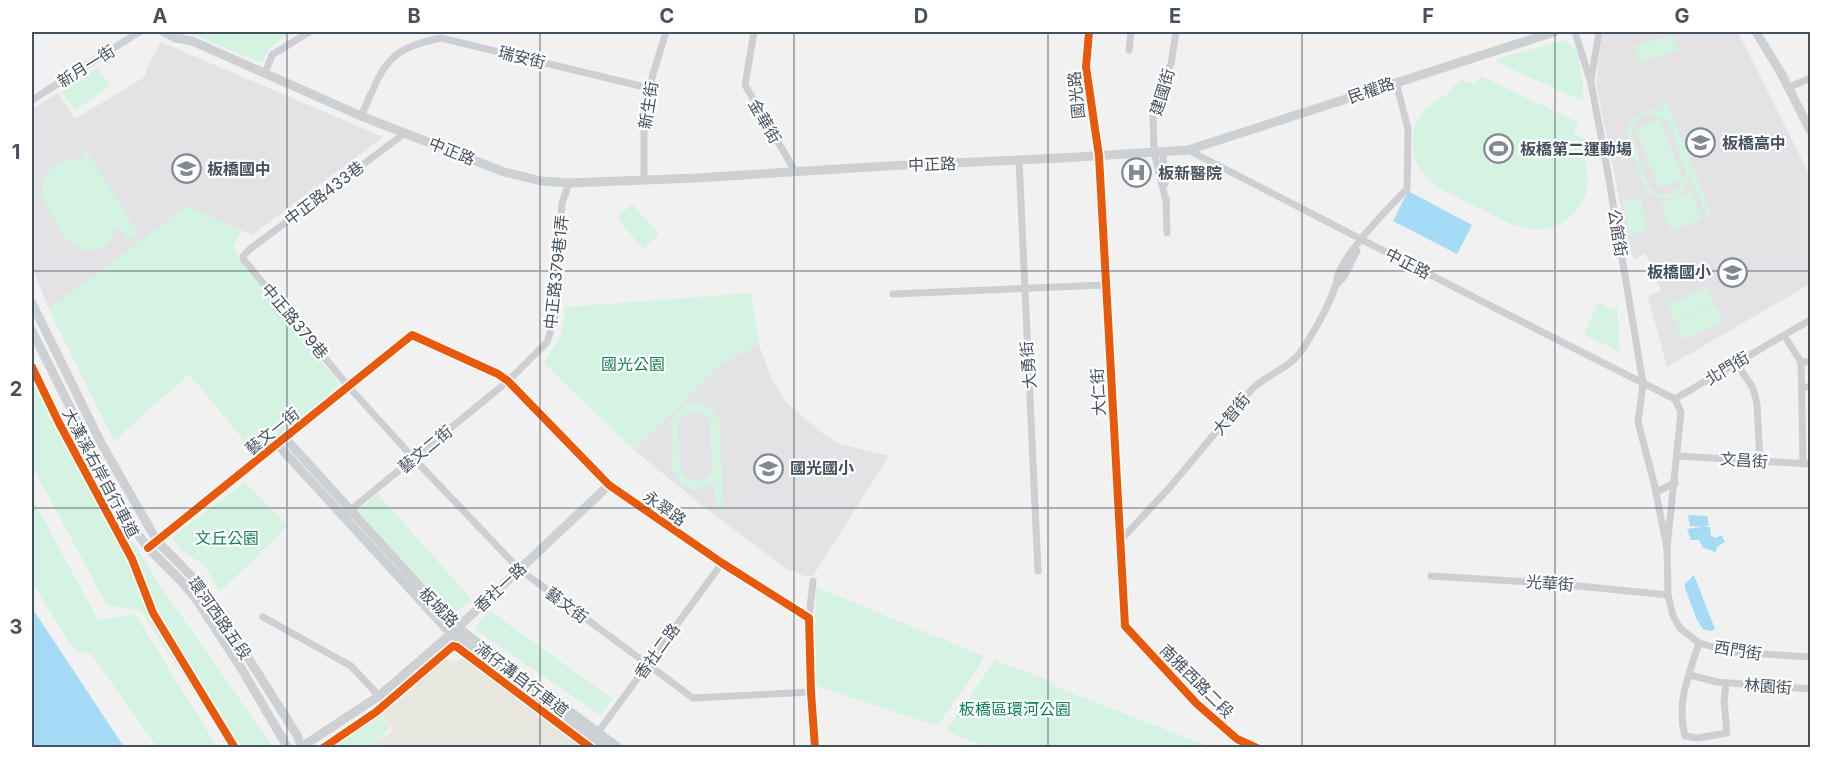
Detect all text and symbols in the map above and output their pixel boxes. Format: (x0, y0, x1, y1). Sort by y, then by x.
text: A (153, 4, 168, 28)
text: B (407, 4, 421, 28)
text: C (660, 4, 674, 28)
text: D (914, 4, 928, 28)
text: E (1169, 4, 1181, 28)
text: F (1422, 4, 1434, 28)
text: G (1674, 4, 1690, 28)
street label: 新月一街 (54, 41, 118, 91)
street label: 瑞安街 (496, 41, 548, 73)
street label: 建國街 (1145, 66, 1179, 118)
street label: 國光路 (1064, 70, 1088, 120)
street label: 民權路 (1345, 73, 1397, 107)
street label: 新生街 (634, 80, 662, 130)
street label: 金華街 (744, 95, 786, 147)
school or university icon: 板橋高中 (1685, 127, 1717, 159)
street label: 中正路 (426, 133, 478, 169)
sports icon: 板橋第二運動場 (1483, 133, 1515, 165)
place label: 板橋高中 (1722, 133, 1786, 153)
place label: 板橋第二運動場 (1520, 139, 1632, 159)
text: 1 (12, 140, 20, 164)
school or university icon: 板橋國中 (170, 153, 202, 185)
street label: 中正路 (908, 153, 956, 175)
street label: 中正路433巷 (280, 157, 368, 229)
hospital icon: 板新醫院 (1121, 157, 1153, 189)
place label: 板橋國中 (207, 159, 271, 179)
place label: 板新醫院 (1158, 163, 1222, 183)
street label: 公館街 (1604, 208, 1632, 258)
street label: 中正路379巷1弄 (540, 214, 572, 330)
street label: 中正路 (1382, 243, 1434, 283)
school or university icon: 板橋國小 (1716, 256, 1748, 288)
place label: 板橋國小 (1647, 262, 1711, 282)
street label: 中正路379巷 (258, 279, 332, 363)
street label: 大勇街 (1016, 340, 1040, 390)
street label: 北門街 (1701, 347, 1753, 389)
park label: 國光公園 (601, 354, 665, 374)
street label: 大仁街 (1087, 368, 1109, 416)
text: 2 (10, 377, 22, 401)
street label: 大智街 (1208, 389, 1254, 439)
street label: 藝文一街 (241, 403, 303, 459)
street label: 大漢溪右岸自行車道 (58, 405, 144, 541)
street label: 藝文二街 (394, 421, 456, 477)
street label: 文昌街 (1719, 448, 1769, 472)
school or university icon: 國光國小 (753, 452, 785, 484)
place label: 國光國小 (790, 458, 854, 478)
street label: 永翠路 (640, 486, 690, 530)
park label: 文丘公園 (195, 528, 259, 548)
street label: 香社一路 (470, 558, 530, 616)
street label: 光華街 (1525, 571, 1575, 595)
street label: 環河西路五段 (184, 573, 256, 663)
street label: 板城路 (415, 583, 463, 631)
street label: 藝文街 (542, 583, 592, 627)
text: 3 (10, 615, 22, 639)
street label: 香社二路 (630, 619, 684, 683)
street label: 西門街 (1713, 636, 1763, 664)
street label: 湳仔溝自行車道 (471, 637, 573, 721)
street label: 南雅西路二段 (1156, 640, 1238, 722)
street label: 林園街 (1743, 674, 1793, 698)
park label: 板橋區環河公園 (959, 699, 1071, 719)

